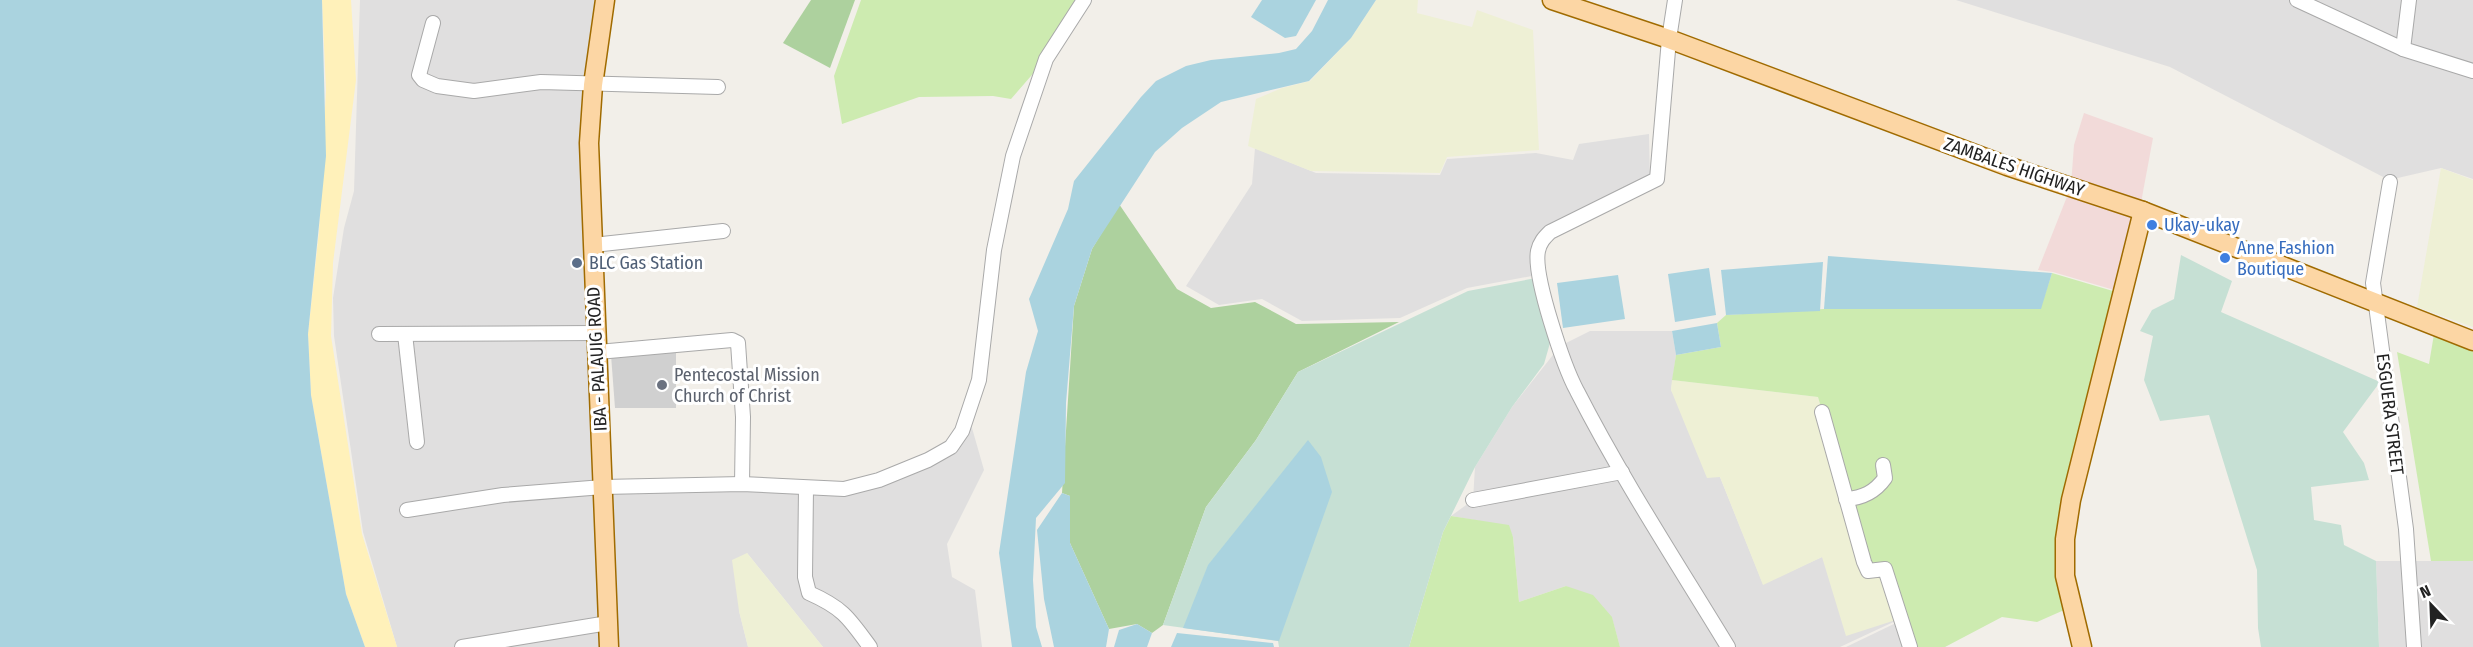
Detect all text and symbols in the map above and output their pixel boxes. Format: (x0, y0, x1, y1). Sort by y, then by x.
street label: ZAMBALES HIGHWAY (1941, 133, 2087, 201)
place label: Ukay-ukay (2164, 214, 2240, 236)
marker: Ukay-ukay (2145, 218, 2159, 232)
place label: Anne Fashion Boutique (2237, 237, 2335, 280)
marker: Anne Fashion Boutique (2218, 251, 2232, 265)
place label: BLC Gas Station (589, 252, 703, 274)
marker: BLC Gas Station (570, 256, 584, 270)
street label: IBA - PALAUIG ROAD (582, 286, 612, 432)
street label: ESGUERA STREET (2372, 352, 2408, 477)
place label: Pentecostal Mission Church of Christ (674, 364, 820, 407)
marker: Pentecostal Mission Church of Christ (655, 378, 669, 392)
north arrow (2401, 575, 2461, 635)
text: N (2417, 581, 2433, 602)

